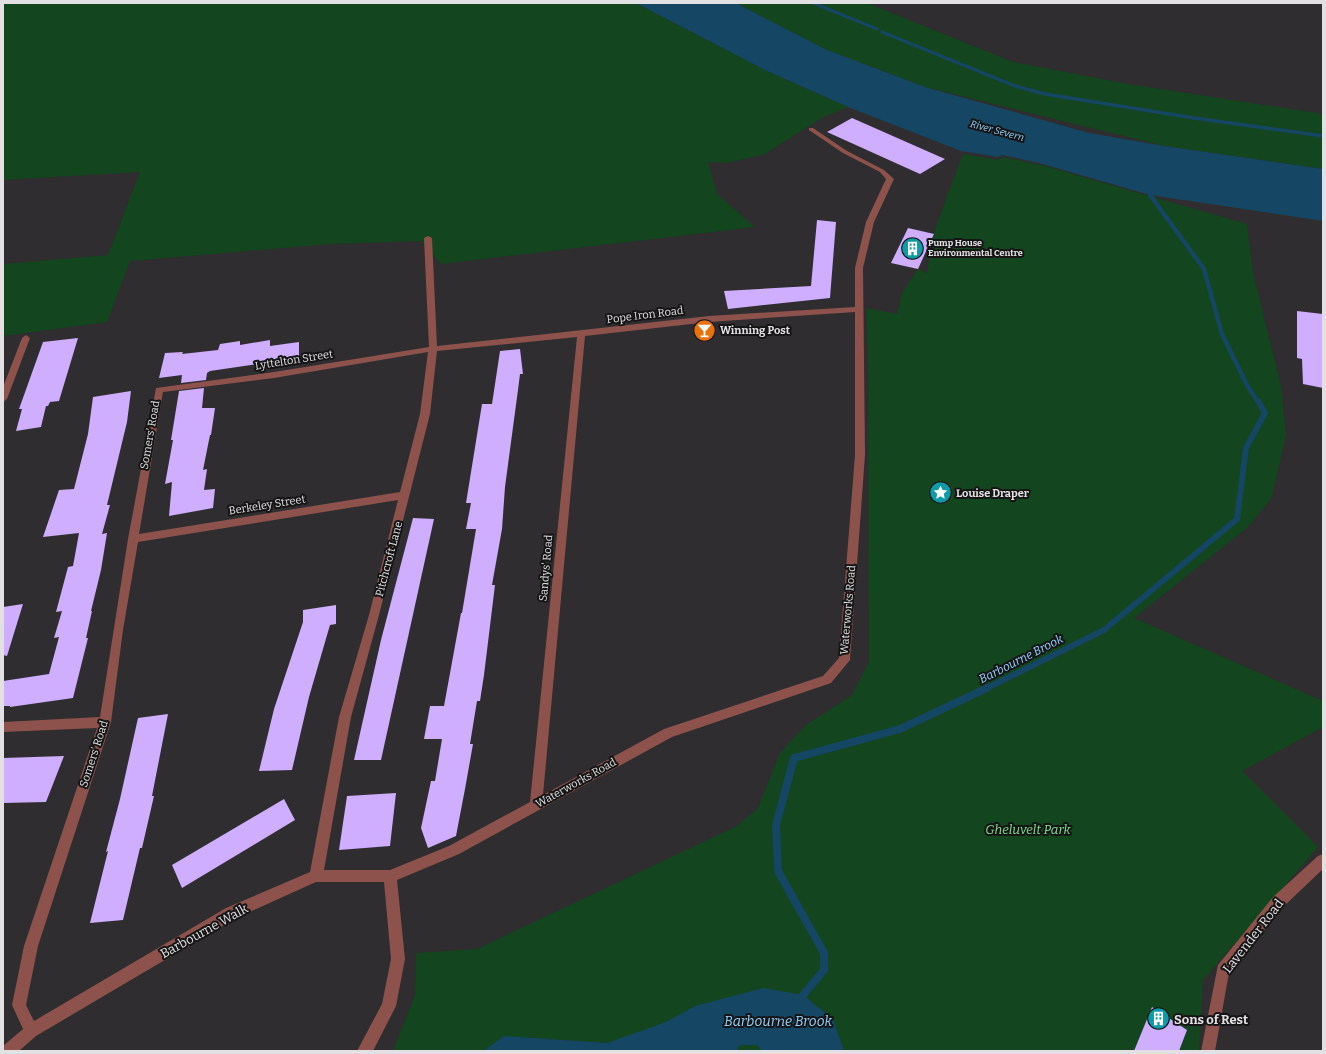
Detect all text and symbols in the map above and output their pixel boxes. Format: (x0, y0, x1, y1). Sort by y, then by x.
water label: River Severn (969, 118, 1025, 144)
building icon: Pump House Environmental Centre (900, 235, 926, 261)
place label: Pump House Environmental Centre (928, 238, 1023, 258)
street label: Pope Iron Road (606, 304, 685, 326)
bar icon: Winning Post (691, 317, 717, 343)
place label: Winning Post (720, 324, 791, 337)
street label: Lyttelton Street (254, 347, 334, 373)
street label: Somers' Road (138, 399, 163, 470)
place icon: Louise Draper (928, 480, 954, 506)
place label: Louise Draper (956, 487, 1030, 500)
street label: Berkeley Street (228, 493, 306, 517)
street label: Pitchcroft Lane (373, 520, 405, 598)
street label: Sandys' Road (537, 534, 555, 602)
street label: Waterworks Road (838, 564, 858, 655)
water label: Barbourne Brook (977, 632, 1066, 686)
street label: Somers' Road (77, 719, 111, 789)
street label: Waterworks Road (534, 755, 619, 810)
park label: Gheluvelt Park (985, 822, 1072, 837)
street label: Lavender Road (1220, 896, 1287, 976)
street label: Barbourne Walk (158, 900, 251, 961)
building icon: Sons of Rest (1146, 1006, 1172, 1032)
place label: Sons of Rest (1174, 1012, 1248, 1027)
water label: Barbourne Brook (724, 1013, 832, 1030)

